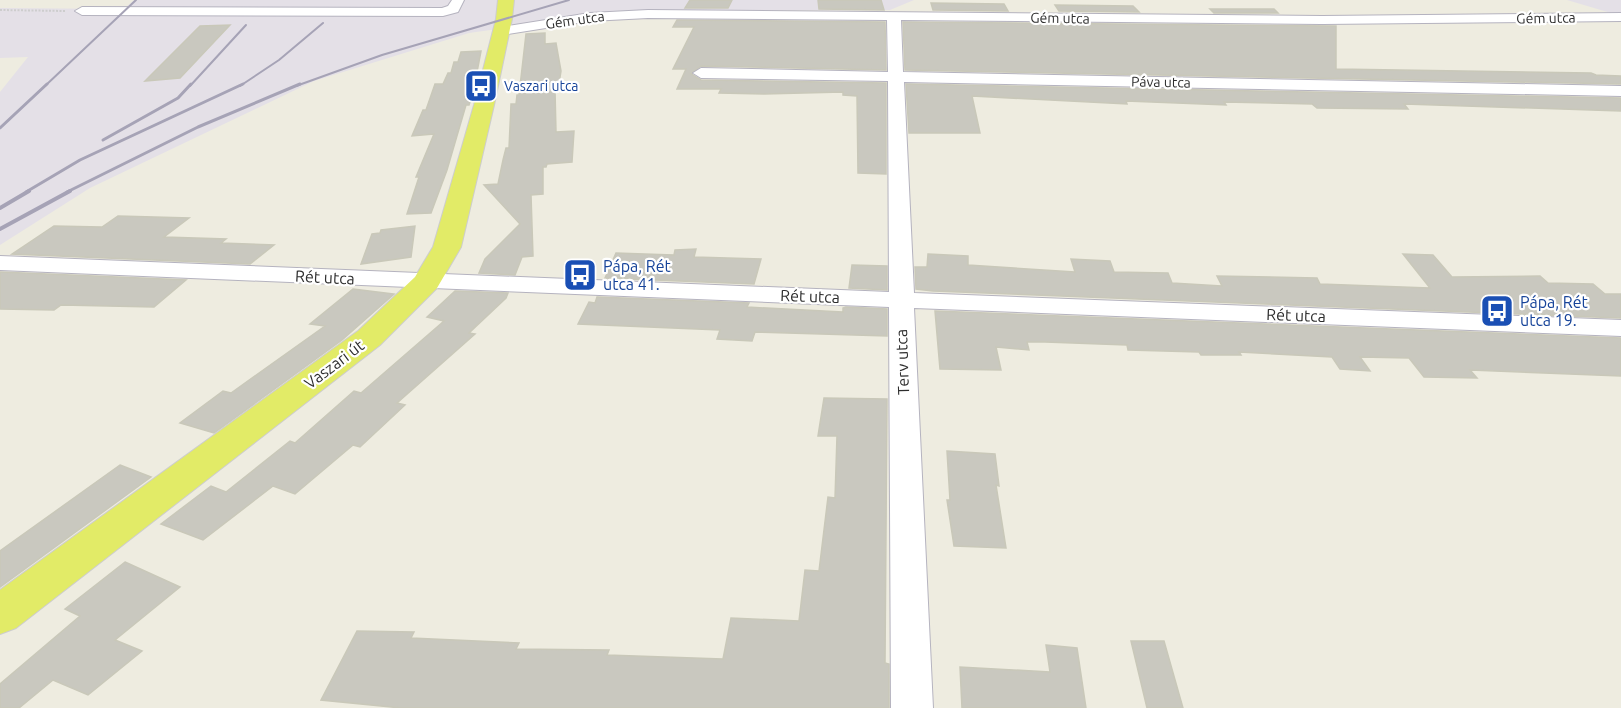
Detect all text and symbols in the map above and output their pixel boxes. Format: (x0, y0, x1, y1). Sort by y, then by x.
street label: Gém utca (544, 8, 606, 32)
street label: Gém utca (1030, 9, 1090, 27)
street label: Gém utca (1516, 9, 1576, 27)
bus stop icon: Vaszari utca (463, 68, 499, 104)
street label: Páva utca (1131, 73, 1191, 91)
place label: Vaszari utca (504, 78, 579, 94)
bus stop icon: Pápa, Rét utca 41. (562, 257, 598, 293)
place label: Pápa, Rét utca 41. (603, 257, 672, 293)
street label: Rét utca (295, 266, 355, 288)
street label: Rét utca (780, 286, 840, 306)
bus stop icon: Pápa, Rét utca 19. (1479, 293, 1515, 329)
place label: Pápa, Rét utca 19. (1520, 293, 1589, 329)
street label: Rét utca (1266, 305, 1326, 325)
street label: Terv utca (892, 329, 912, 395)
street label: Vaszari út (301, 335, 368, 392)

